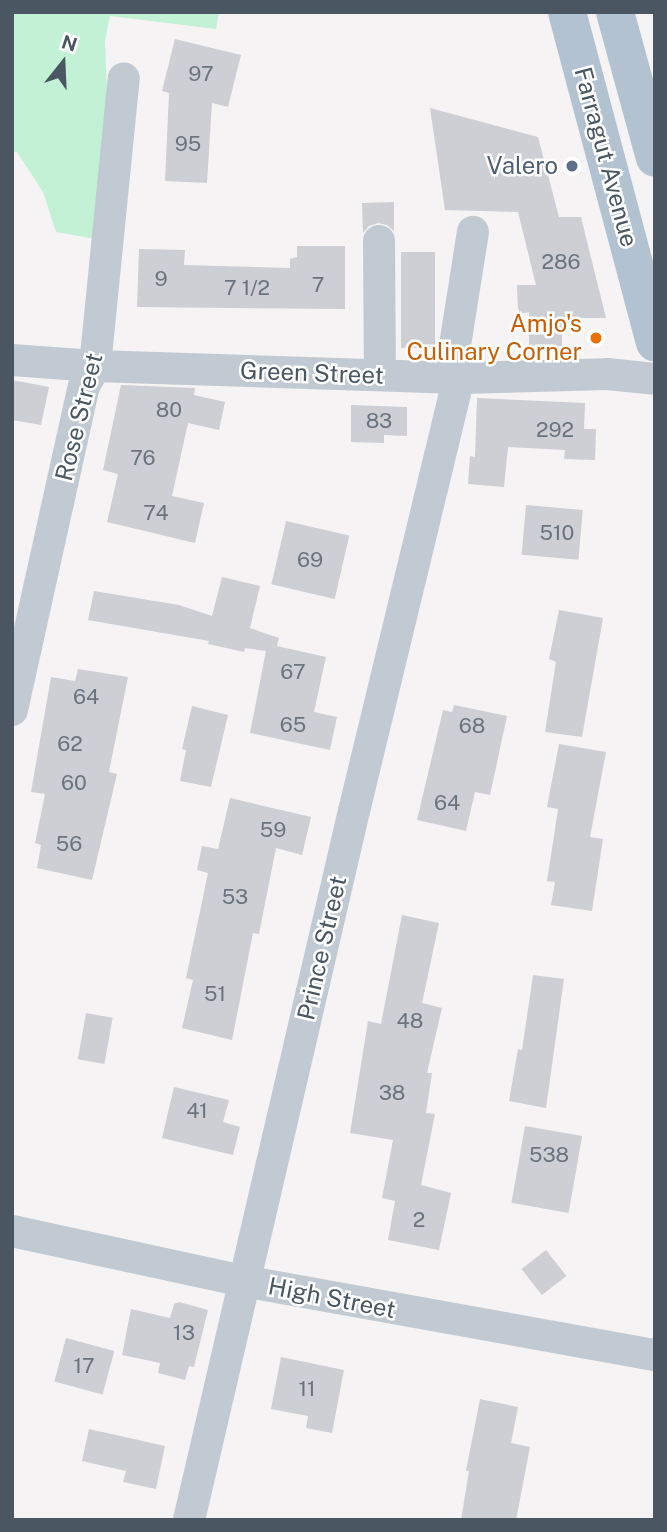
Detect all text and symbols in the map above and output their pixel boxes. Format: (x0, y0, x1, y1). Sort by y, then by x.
north arrow (28, 28, 98, 98)
text: N (59, 30, 80, 56)
house number: 97 (188, 61, 214, 87)
street label: Farragut Avenue (568, 64, 644, 250)
house number: 95 (175, 131, 201, 157)
place label: Valero (487, 152, 558, 180)
marker: Valero (564, 158, 580, 174)
house number: 286 (541, 249, 581, 275)
house number: 9 (154, 266, 168, 292)
house number: 7 (312, 272, 324, 298)
house number: 7 1/2 (224, 275, 270, 301)
place label: Amjo's Culinary Corner (406, 310, 582, 366)
marker: Amjo's Culinary Corner (588, 330, 604, 346)
street label: Rose Street (49, 350, 109, 484)
street label: Green Street (240, 356, 384, 390)
house number: 80 (156, 397, 182, 423)
house number: 83 (366, 408, 392, 434)
house number: 292 (536, 417, 574, 443)
house number: 76 (130, 445, 156, 471)
house number: 74 (143, 500, 169, 526)
house number: 510 (540, 520, 574, 546)
house number: 69 (297, 547, 323, 573)
house number: 67 (280, 659, 306, 685)
house number: 64 (73, 684, 99, 710)
house number: 65 (280, 712, 306, 738)
house number: 68 (459, 713, 485, 739)
house number: 62 (57, 731, 83, 757)
house number: 60 (61, 770, 87, 796)
house number: 64 (434, 790, 460, 816)
house number: 59 (260, 817, 286, 843)
house number: 56 (56, 831, 82, 857)
street label: Prince Street (291, 873, 353, 1023)
house number: 53 (222, 884, 248, 910)
house number: 51 (204, 981, 226, 1007)
house number: 48 (397, 1008, 423, 1034)
house number: 38 (379, 1080, 405, 1106)
house number: 41 (186, 1098, 208, 1124)
house number: 538 (529, 1142, 569, 1168)
house number: 2 (413, 1207, 425, 1233)
street label: High Street (266, 1272, 398, 1324)
house number: 13 (173, 1320, 195, 1346)
house number: 17 (73, 1353, 95, 1379)
house number: 11 (298, 1376, 316, 1402)

